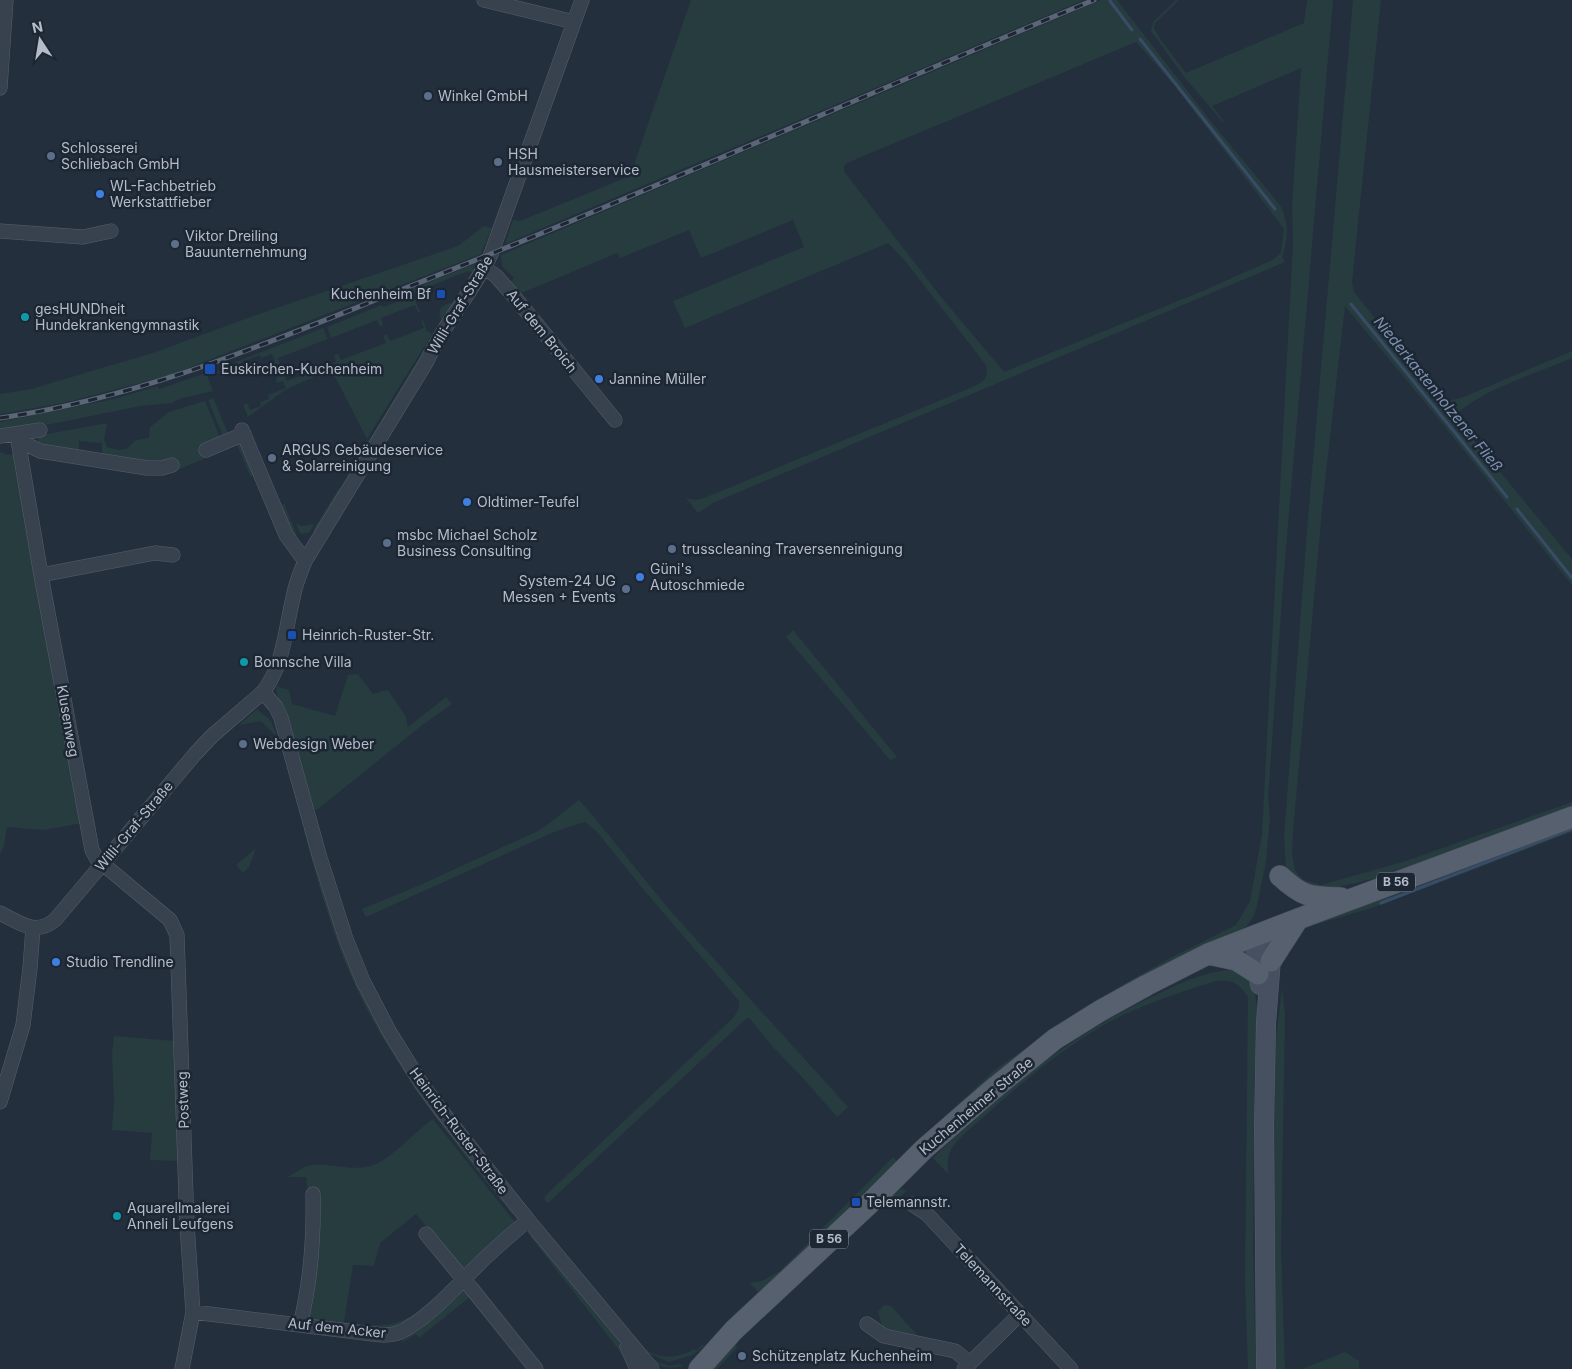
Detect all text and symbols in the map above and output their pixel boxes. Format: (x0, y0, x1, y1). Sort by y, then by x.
north arrow (15, 15, 65, 65)
text: N (30, 17, 44, 36)
place label: Winkel GmbH (438, 87, 528, 104)
marker: Winkel GmbH (422, 90, 434, 102)
place label: Schlosserei Schliebach GmbH (61, 139, 180, 172)
place label: HSH Hausmeisterservice (508, 145, 639, 178)
marker: Schlosserei Schliebach GmbH (45, 150, 57, 162)
marker: HSH Hausmeisterservice (492, 156, 504, 168)
place label: WL-Fachbetrieb Werkstattfieber (110, 177, 216, 210)
marker: WL-Fachbetrieb Werkstattfieber (94, 188, 106, 200)
place label: Viktor Dreiling Bauunternehmung (185, 227, 307, 260)
marker: Viktor Dreiling Bauunternehmung (169, 238, 181, 250)
street label: Willi-Graf-Straße (423, 252, 496, 357)
place label: Kuchenheim Bf (331, 285, 431, 302)
street label: Auf dem Broich (504, 286, 581, 376)
marker: Kuchenheim Bf (435, 288, 447, 300)
place label: gesHUNDheit Hundekrankengymnastik (35, 300, 200, 333)
marker: gesHUNDheit Hundekrankengymnastik (19, 311, 31, 323)
water label: Niederkastenholzener Fließ (1370, 312, 1507, 475)
place label: Euskirchen-Kuchenheim (221, 360, 382, 377)
marker: Euskirchen-Kuchenheim (203, 362, 217, 376)
place label: Jannine Müller (609, 370, 706, 387)
marker: Jannine Müller (593, 373, 605, 385)
place label: ARGUS Gebäudeservice & Solarreinigung (282, 441, 443, 474)
marker: ARGUS Gebäudeservice & Solarreinigung (266, 452, 278, 464)
place label: Oldtimer-Teufel (477, 493, 579, 510)
marker: Oldtimer-Teufel (461, 496, 473, 508)
place label: msbc Michael Scholz Business Consulting (397, 526, 538, 559)
marker: msbc Michael Scholz Business Consulting (381, 537, 393, 549)
place label: trusscleaning Traversenreinigung (682, 540, 903, 557)
marker: trusscleaning Traversenreinigung (666, 543, 678, 555)
place label: Güni's Autoschmiede (650, 560, 745, 593)
marker: Güni's Autoschmiede (634, 571, 646, 583)
place label: System-24 UG Messen + Events (503, 572, 616, 605)
marker: System-24 UG Messen + Events (620, 583, 632, 595)
place label: Heinrich-Ruster-Str. (302, 626, 434, 643)
marker: Heinrich-Ruster-Str. (286, 629, 298, 641)
place label: Bonnsche Villa (254, 653, 352, 670)
marker: Bonnsche Villa (238, 656, 250, 668)
street label: Klusenweg (54, 684, 83, 758)
place label: Webdesign Weber (253, 735, 374, 752)
marker: Webdesign Weber (237, 738, 249, 750)
street label: Willi-Graf-Straße (91, 777, 176, 874)
road number: B 56 (1377, 872, 1415, 892)
place label: Studio Trendline (66, 953, 174, 970)
marker: Studio Trendline (50, 956, 62, 968)
street label: Kuchenheimer Straße (915, 1053, 1036, 1158)
street label: Heinrich-Ruster-Straße (406, 1064, 512, 1197)
street label: Postweg (173, 1071, 192, 1129)
place label: Telemannstr. (866, 1193, 951, 1210)
marker: Telemannstr. (850, 1196, 862, 1208)
place label: Aquarellmalerei Anneli Leufgens (127, 1199, 234, 1232)
marker: Aquarellmalerei Anneli Leufgens (111, 1210, 123, 1222)
road number: B 56 (810, 1230, 848, 1248)
street label: Telemannstraße (951, 1240, 1036, 1329)
street label: Auf dem Acker (287, 1314, 387, 1341)
place label: Schützenplatz Kuchenheim (752, 1347, 932, 1364)
marker: Schützenplatz Kuchenheim (736, 1350, 748, 1362)

